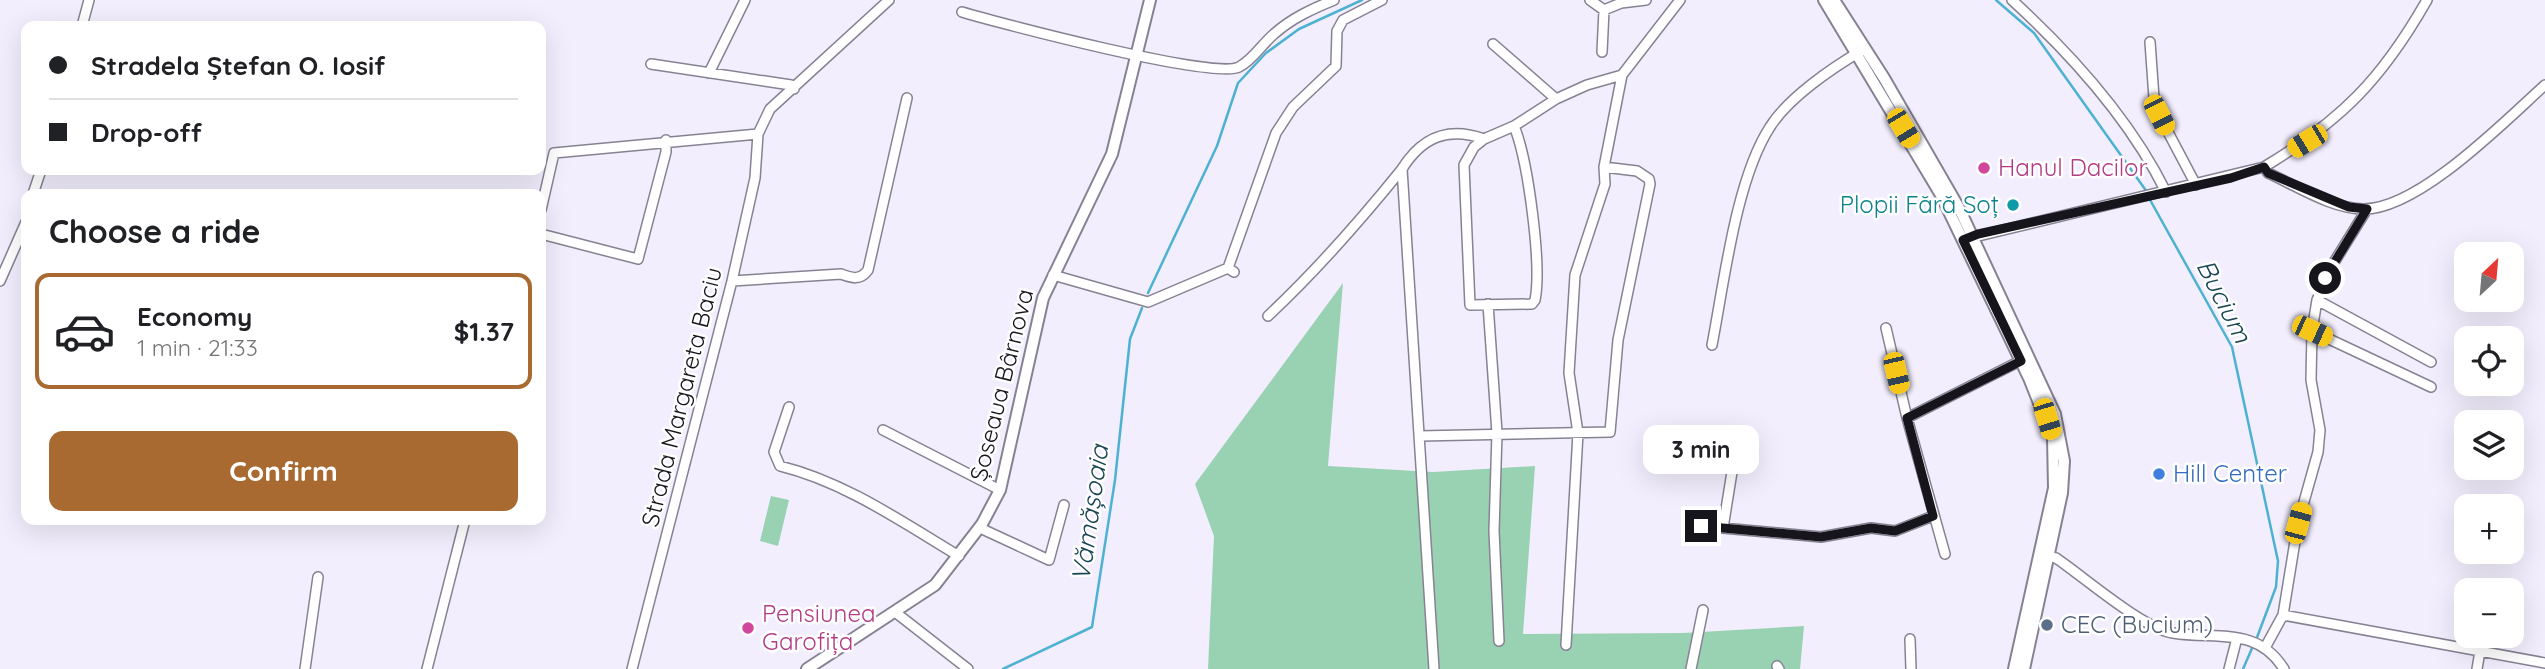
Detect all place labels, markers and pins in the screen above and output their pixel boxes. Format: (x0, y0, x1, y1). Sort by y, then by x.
place label: Hanul Dacilor (1998, 152, 2148, 182)
marker: Hanul Dacilor (1976, 160, 1992, 176)
place label: Plopii Fără Soț (1840, 189, 1999, 219)
marker: Plopii Fără Soț (2005, 197, 2021, 213)
place label: Hill Center (2173, 458, 2287, 488)
marker: Hill Center (2151, 466, 2167, 482)
place label: Pensiunea Garofița (762, 598, 876, 656)
place label: CEC (Bucium) (2061, 609, 2213, 639)
marker: CEC (Bucium) (2039, 617, 2055, 633)
marker: Pensiunea Garofița (740, 620, 756, 636)

